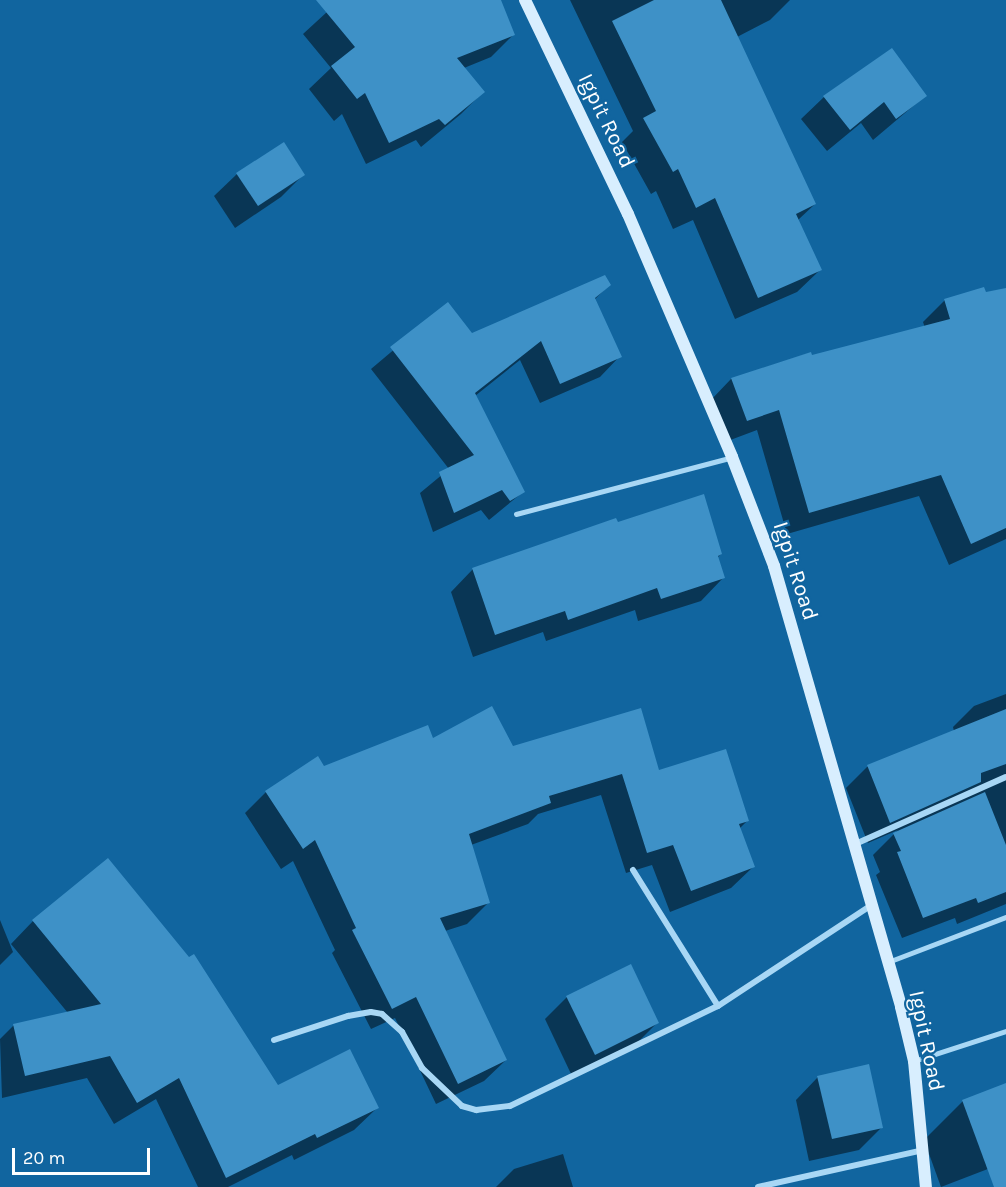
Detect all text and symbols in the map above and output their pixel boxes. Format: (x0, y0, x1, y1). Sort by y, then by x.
street label: Igpit Road (572, 69, 640, 173)
street label: Igpit Road (767, 518, 823, 624)
street label: Igpit Road (902, 988, 950, 1094)
scale bar (15, 1136, 153, 1174)
text: 20 m (23, 1147, 65, 1169)

